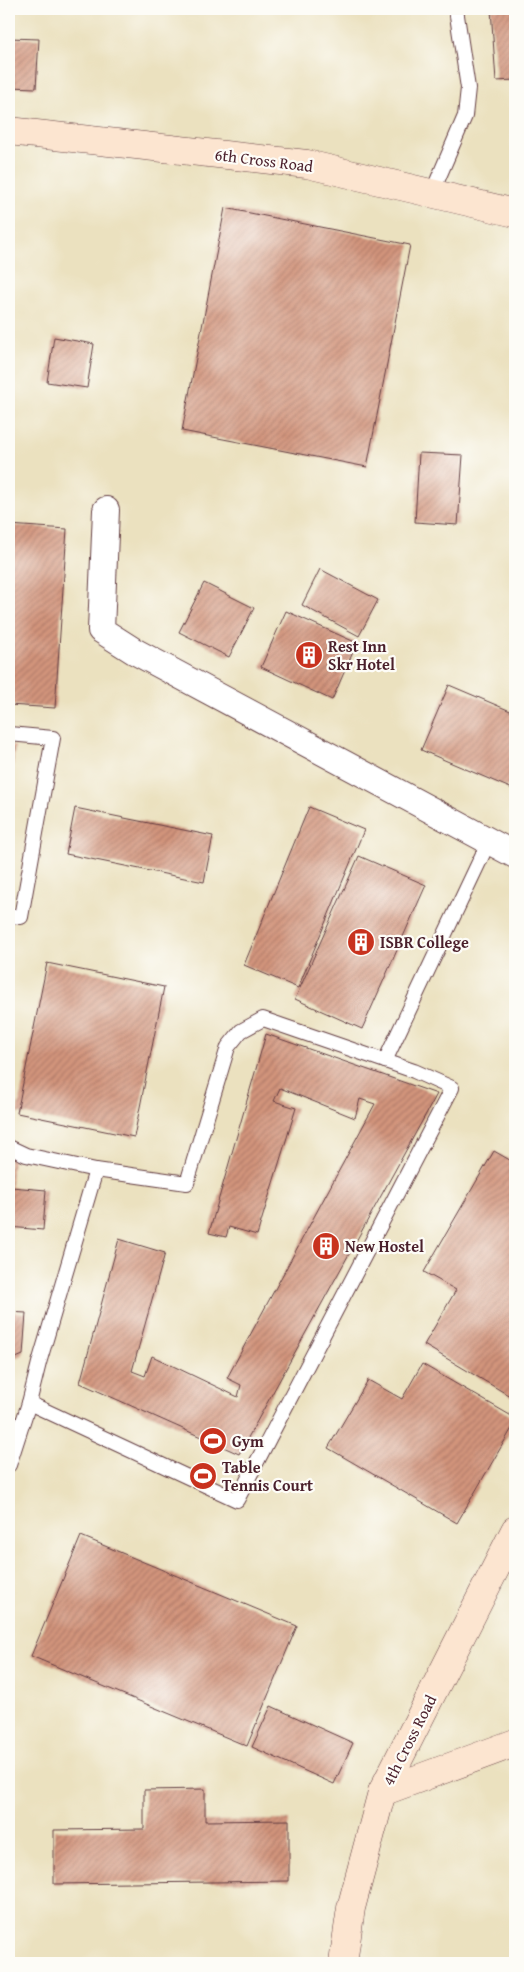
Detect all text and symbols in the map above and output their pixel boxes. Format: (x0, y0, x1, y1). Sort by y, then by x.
street label: 6th Cross Road (214, 142, 315, 178)
place label: Rest Inn Skr Hotel (328, 634, 395, 676)
building icon: Rest Inn Skr Hotel (294, 640, 324, 670)
building icon: ISBR College (346, 927, 376, 957)
place label: ISBR College (380, 930, 469, 954)
building icon: New Hostel (311, 1231, 341, 1261)
place label: New Hostel (345, 1234, 424, 1258)
sports icon: Gym (198, 1426, 228, 1456)
place label: Gym (232, 1429, 264, 1453)
place label: Table Tennis Court (222, 1455, 313, 1497)
sports icon: Table Tennis Court (188, 1461, 218, 1491)
street label: 4th Cross Road (376, 1690, 442, 1789)

